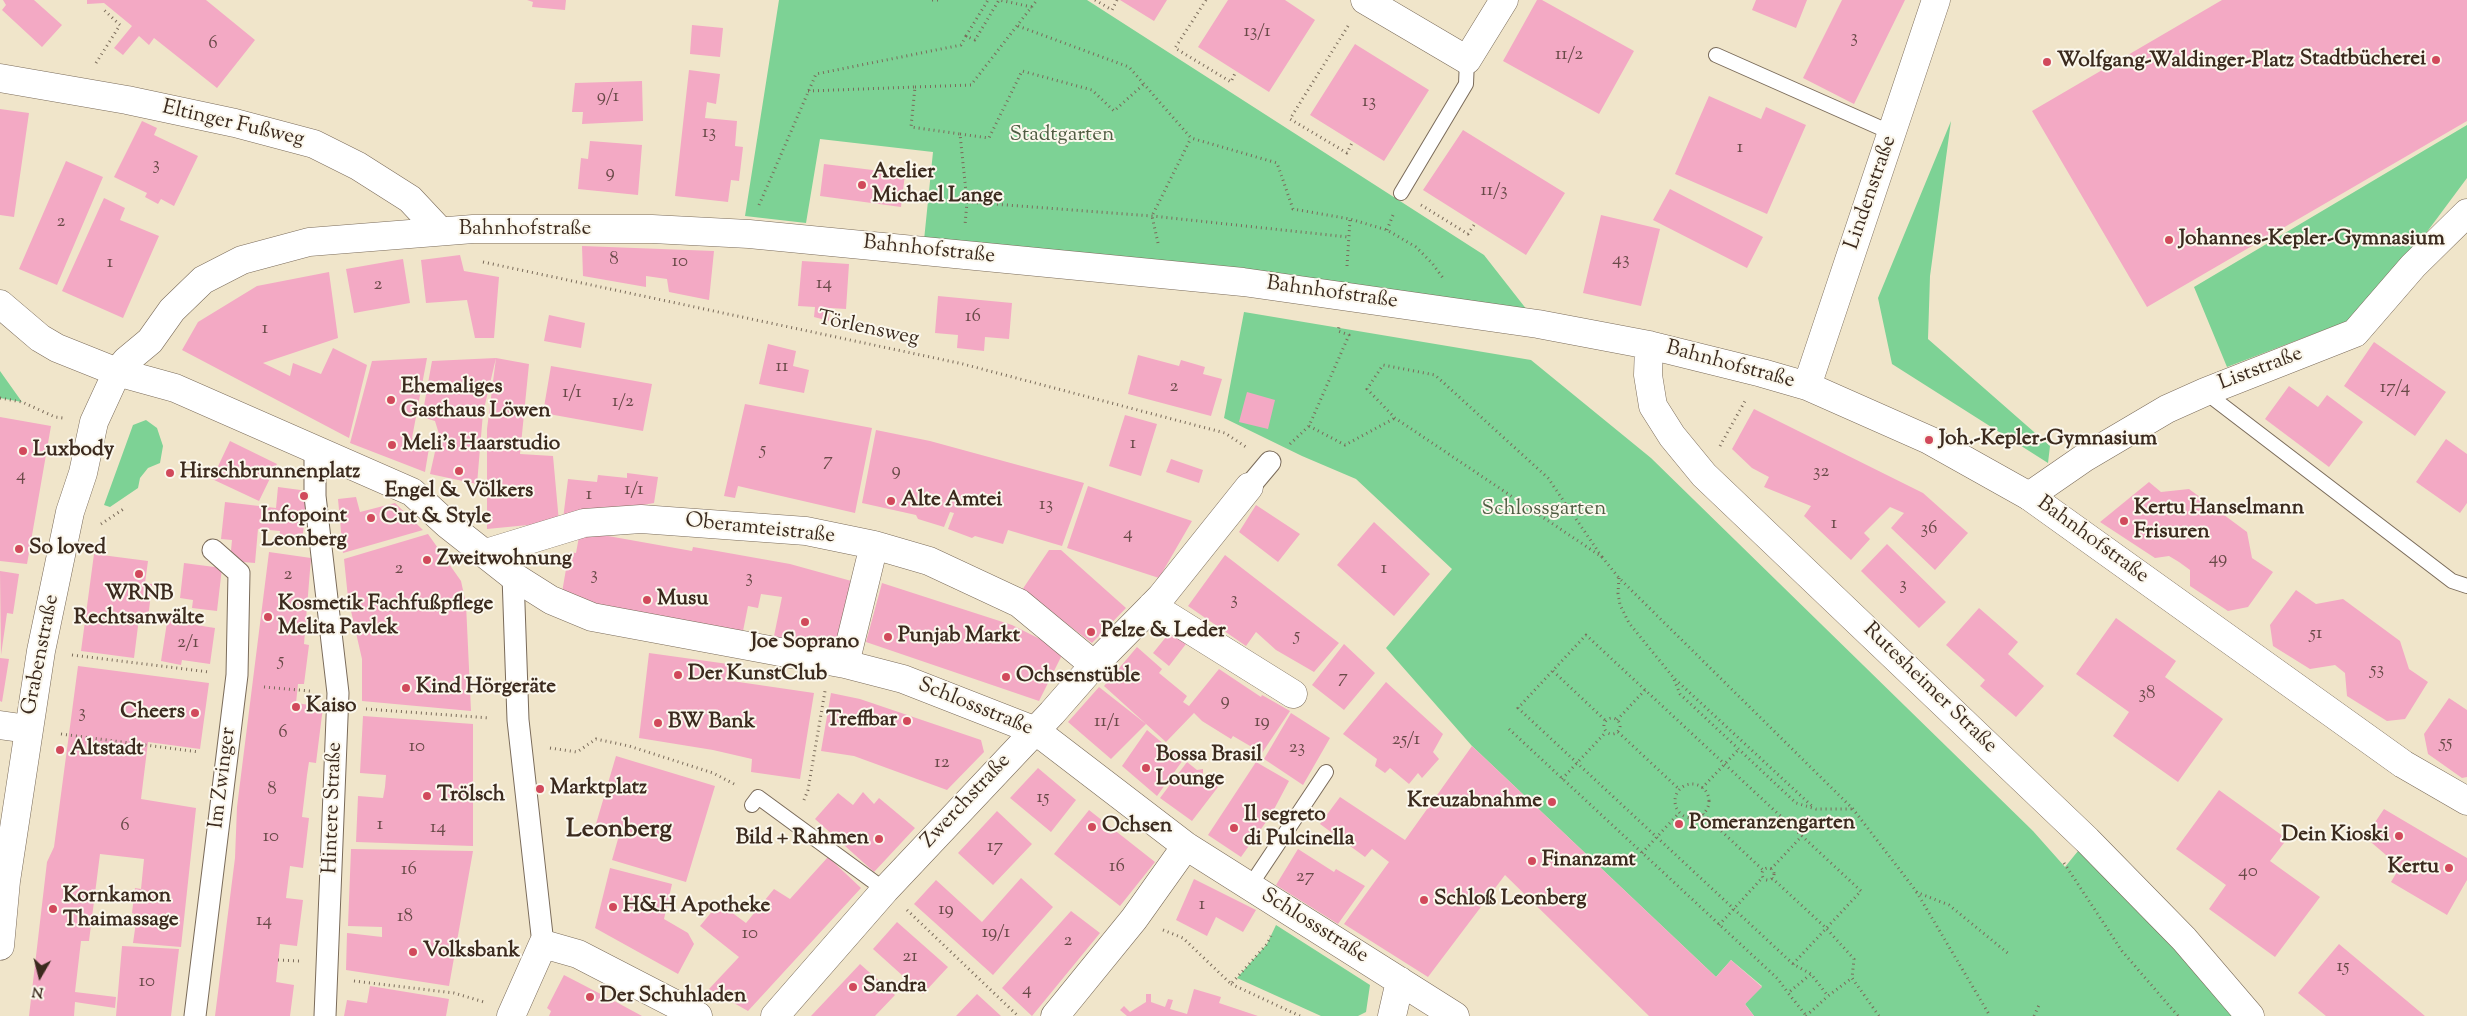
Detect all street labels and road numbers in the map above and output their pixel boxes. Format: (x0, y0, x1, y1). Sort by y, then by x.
street label: Eltinger Fußweg (160, 96, 306, 154)
street label: Lindenstraße (1841, 133, 1903, 253)
street label: Bahnhofstraße (459, 217, 591, 243)
street label: Bahnhofstraße (862, 232, 996, 270)
street label: Bahnhofstraße (1265, 272, 1399, 316)
street label: Törlensweg (815, 307, 921, 353)
street label: Bahnhofstraße (1663, 337, 1797, 395)
street label: Liststraße (2215, 342, 2307, 398)
street label: Bahnhofstraße (2031, 492, 2153, 590)
street label: Oberamteistraße (684, 510, 836, 550)
street label: Grabenstraße (18, 593, 66, 717)
street label: Rutesheimer Straße (1857, 618, 2001, 760)
street label: Schlossstraße (914, 674, 1036, 742)
street label: Im Zwinger (205, 726, 243, 830)
street label: Hintere Straße (319, 742, 349, 874)
street label: Zwerchstraße (917, 750, 1017, 854)
street label: Schlossstraße (1256, 884, 1372, 970)

